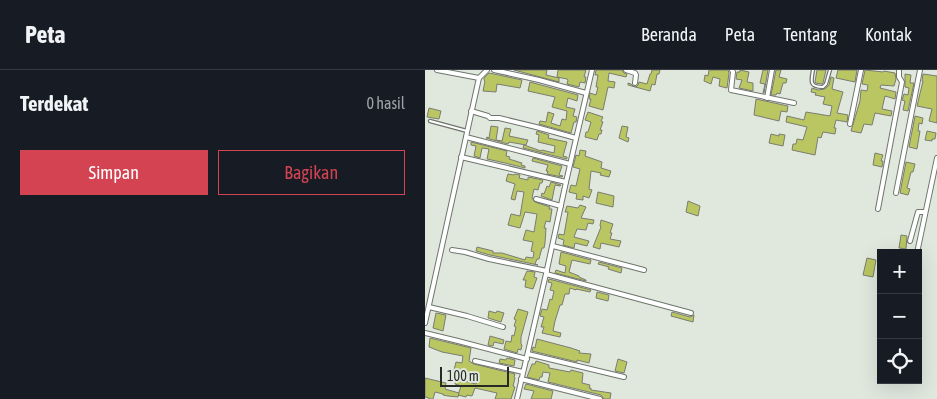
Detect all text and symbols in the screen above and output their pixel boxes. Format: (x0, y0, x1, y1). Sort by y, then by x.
text: Peta (25, 21, 66, 48)
text: Beranda (641, 24, 697, 45)
text: Peta (725, 24, 755, 45)
text: Tentang (783, 24, 837, 45)
text: Kontak (865, 24, 912, 45)
text: Terdekat (20, 91, 88, 115)
text: 0 hasil (367, 94, 405, 112)
button: Simpan (20, 150, 208, 195)
button: Bagikan (218, 150, 405, 195)
map controls (877, 249, 922, 384)
button: + (877, 249, 922, 294)
button: − (877, 294, 922, 339)
button: locate (877, 339, 922, 384)
scale bar (440, 364, 509, 387)
text: 100 m (447, 368, 479, 384)

